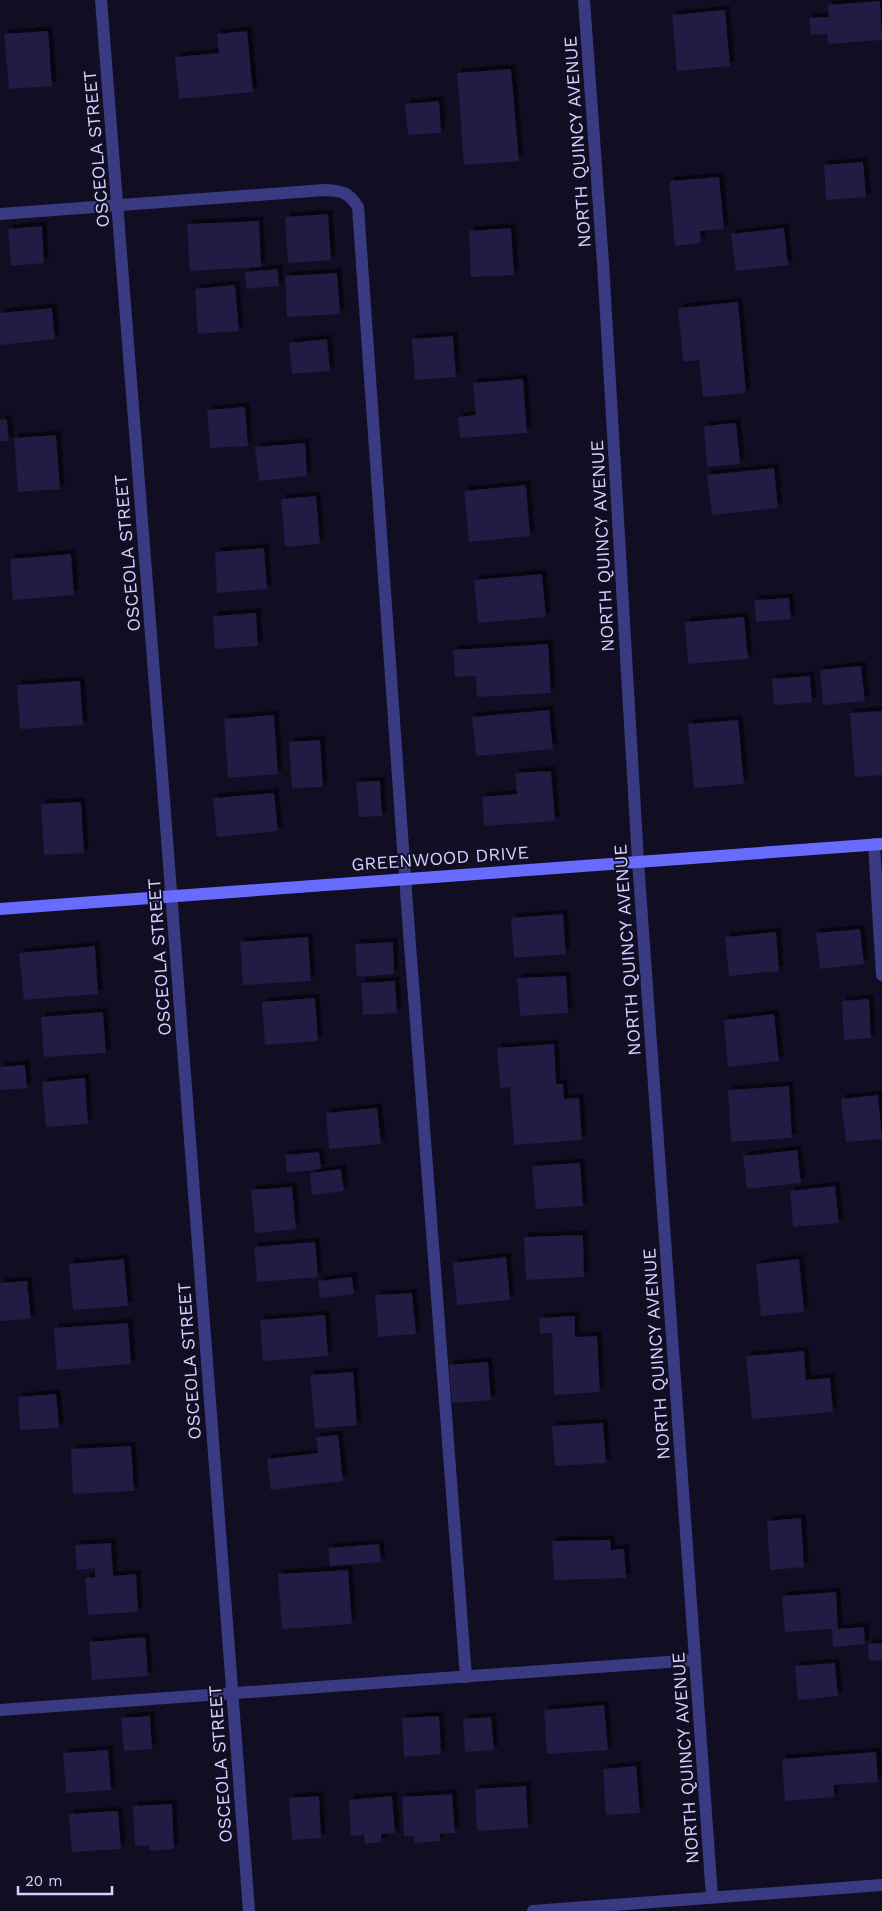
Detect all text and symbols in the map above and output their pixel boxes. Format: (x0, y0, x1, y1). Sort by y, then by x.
street label: NORTH QUINCY AVENUE (559, 36, 595, 248)
street label: OSCEOLA STREET (79, 69, 113, 229)
street label: NORTH QUINCY AVENUE (586, 440, 618, 652)
street label: OSCEOLA STREET (110, 473, 144, 633)
street label: GREENWOOD DRIVE (351, 841, 529, 875)
street label: NORTH QUINCY AVENUE (609, 844, 645, 1056)
street label: OSCEOLA STREET (143, 877, 175, 1036)
street label: NORTH QUINCY AVENUE (638, 1248, 674, 1460)
street label: OSCEOLA STREET (173, 1281, 205, 1440)
street label: NORTH QUINCY AVENUE (667, 1652, 703, 1864)
street label: OSCEOLA STREET (204, 1684, 236, 1843)
scale bar (18, 1864, 111, 1896)
text: 20 m (25, 1872, 63, 1890)

